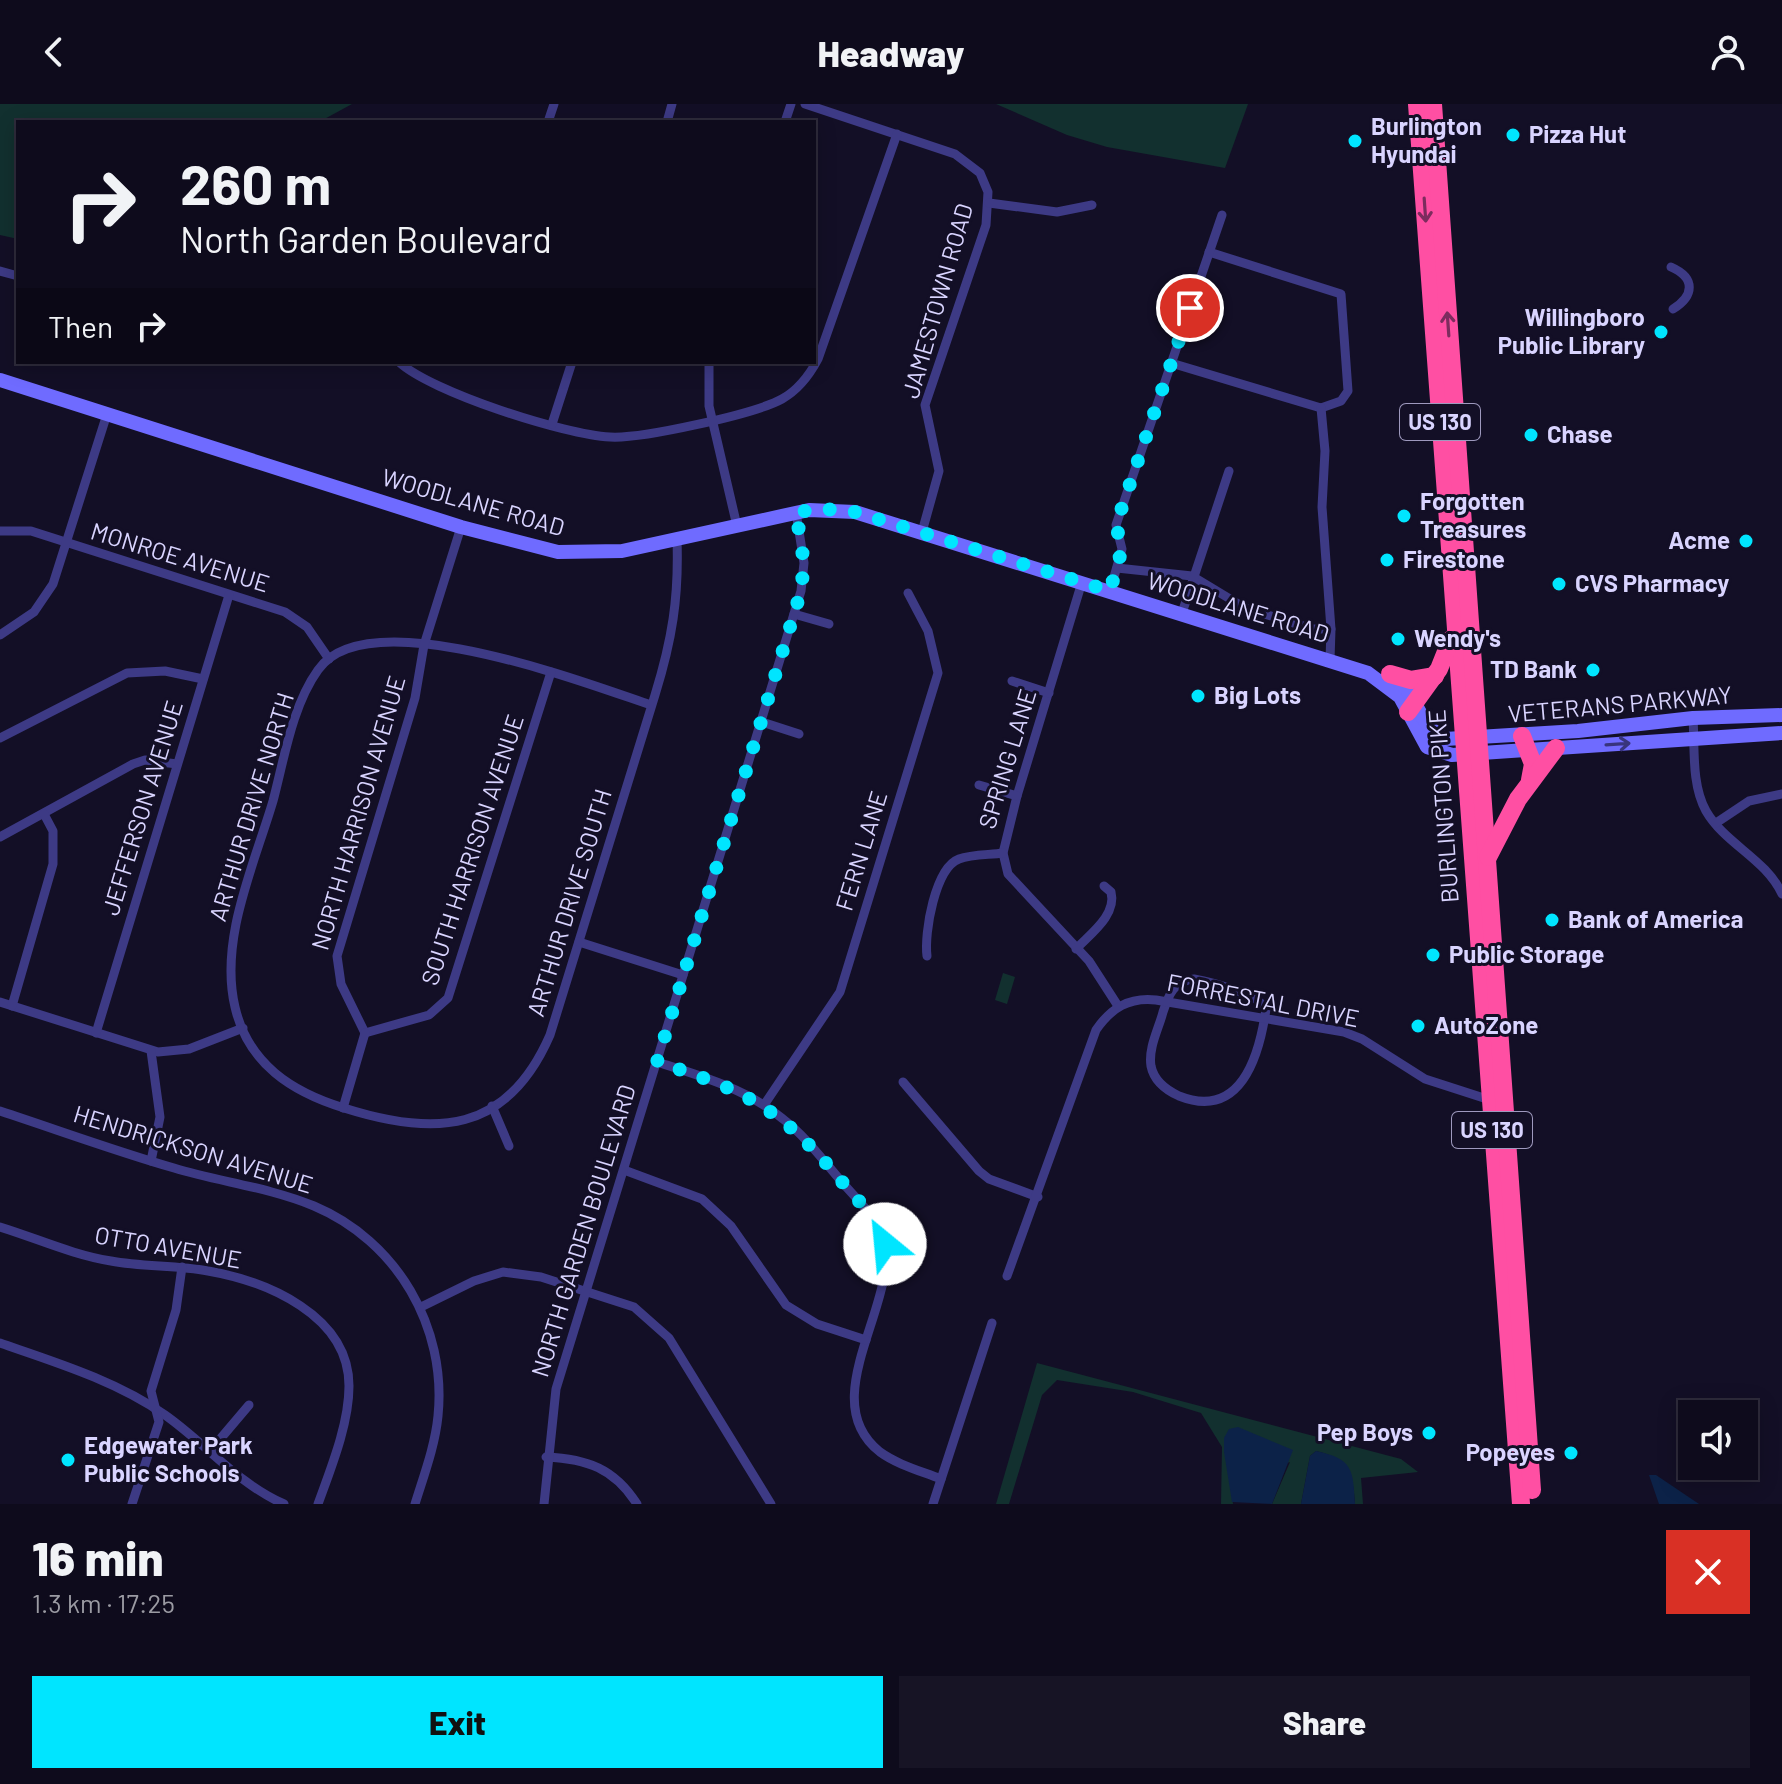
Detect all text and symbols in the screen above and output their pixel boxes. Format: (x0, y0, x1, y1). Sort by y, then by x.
icon: back (32, 30, 76, 74)
icon: person (1706, 30, 1750, 74)
text: Headway (818, 31, 964, 74)
place label: Burlington Hyundai (1371, 111, 1482, 168)
place label: Pizza Hut (1529, 119, 1626, 148)
marker: Pizza Hut (1504, 126, 1522, 144)
marker: Burlington Hyundai (1346, 132, 1364, 150)
text: 260 m (180, 149, 331, 216)
icon: right (48, 152, 152, 256)
one-way arrow (1418, 196, 1433, 223)
street label: JAMESTOWN ROAD (895, 200, 978, 401)
text: North Garden Boulevard (180, 217, 552, 260)
pin (1156, 274, 1224, 342)
icon: arrive (1168, 286, 1212, 330)
place label: Willingboro Public Library (1498, 302, 1645, 359)
icon: right (129, 304, 173, 348)
text: Then (48, 308, 113, 344)
one-way arrow (1440, 311, 1455, 338)
marker: Willingboro Public Library (1652, 323, 1670, 341)
road number: US 130 (1400, 404, 1480, 440)
place label: Chase (1547, 419, 1613, 448)
marker: Chase (1522, 426, 1540, 444)
street label: WOODLANE ROAD (379, 462, 568, 541)
place label: Forgotten Treasures (1420, 486, 1526, 543)
marker: Forgotten Treasures (1395, 507, 1413, 525)
street label: MONROE AVENUE (88, 516, 273, 598)
place label: Acme (1668, 525, 1730, 554)
marker: Acme (1737, 532, 1755, 550)
place label: Firestone (1403, 544, 1505, 573)
marker: Firestone (1378, 551, 1396, 569)
street label: WOODLANE ROAD (1144, 565, 1333, 648)
place label: CVS Pharmacy (1575, 568, 1729, 597)
marker: CVS Pharmacy (1550, 575, 1568, 593)
place label: Wendy's (1414, 623, 1501, 652)
marker: Wendy's (1389, 630, 1407, 648)
place label: TD Bank (1490, 654, 1577, 683)
marker: TD Bank (1584, 661, 1602, 679)
street label: NORTH HARRISON AVENUE (304, 672, 411, 953)
street label: VETERANS PARKWAY (1507, 679, 1733, 728)
place label: Big Lots (1214, 680, 1301, 709)
street label: SPRING LANE (972, 685, 1042, 832)
marker: Big Lots (1189, 687, 1207, 705)
street label: ARTHUR DRIVE NORTH (202, 689, 299, 924)
street label: JEFFERSON AVENUE (95, 697, 188, 918)
street label: BURLINGTON PIKE (1421, 708, 1464, 904)
street label: SOUTH HARRISON AVENUE (414, 711, 529, 988)
one-way arrow (1604, 736, 1631, 751)
street label: ARTHUR DRIVE SOUTH (520, 785, 617, 1020)
street label: FERN LANE (829, 787, 892, 914)
place label: Bank of America (1568, 904, 1743, 933)
marker: Bank of America (1543, 911, 1561, 929)
place label: Public Storage (1449, 939, 1604, 968)
marker: Public Storage (1424, 946, 1442, 964)
street label: FORRESTAL DRIVE (1165, 967, 1362, 1032)
place label: AutoZone (1434, 1010, 1538, 1039)
marker: AutoZone (1409, 1017, 1427, 1035)
street label: NORTH GARDEN BOULEVARD (524, 1081, 641, 1380)
street label: HENDRICKSON AVENUE (70, 1098, 317, 1199)
road number: US 130 (1452, 1112, 1532, 1148)
position arrow (843, 1202, 927, 1286)
street label: OTTO AVENUE (93, 1219, 244, 1274)
map controls (1678, 1400, 1758, 1480)
button: sound (1678, 1400, 1758, 1480)
place label: Pep Boys (1317, 1417, 1413, 1446)
marker: Pep Boys (1420, 1424, 1438, 1442)
place label: Edgewater Park Public Schools (84, 1430, 253, 1487)
place label: Popeyes (1466, 1437, 1555, 1466)
marker: Popeyes (1562, 1444, 1580, 1462)
marker: Edgewater Park Public Schools (59, 1451, 77, 1469)
text: 16 min (32, 1528, 164, 1586)
button: close (1666, 1530, 1750, 1614)
text: 1.3 km · 17:25 (32, 1587, 175, 1618)
button: Exit (32, 1676, 883, 1768)
button: Share (899, 1676, 1750, 1768)

